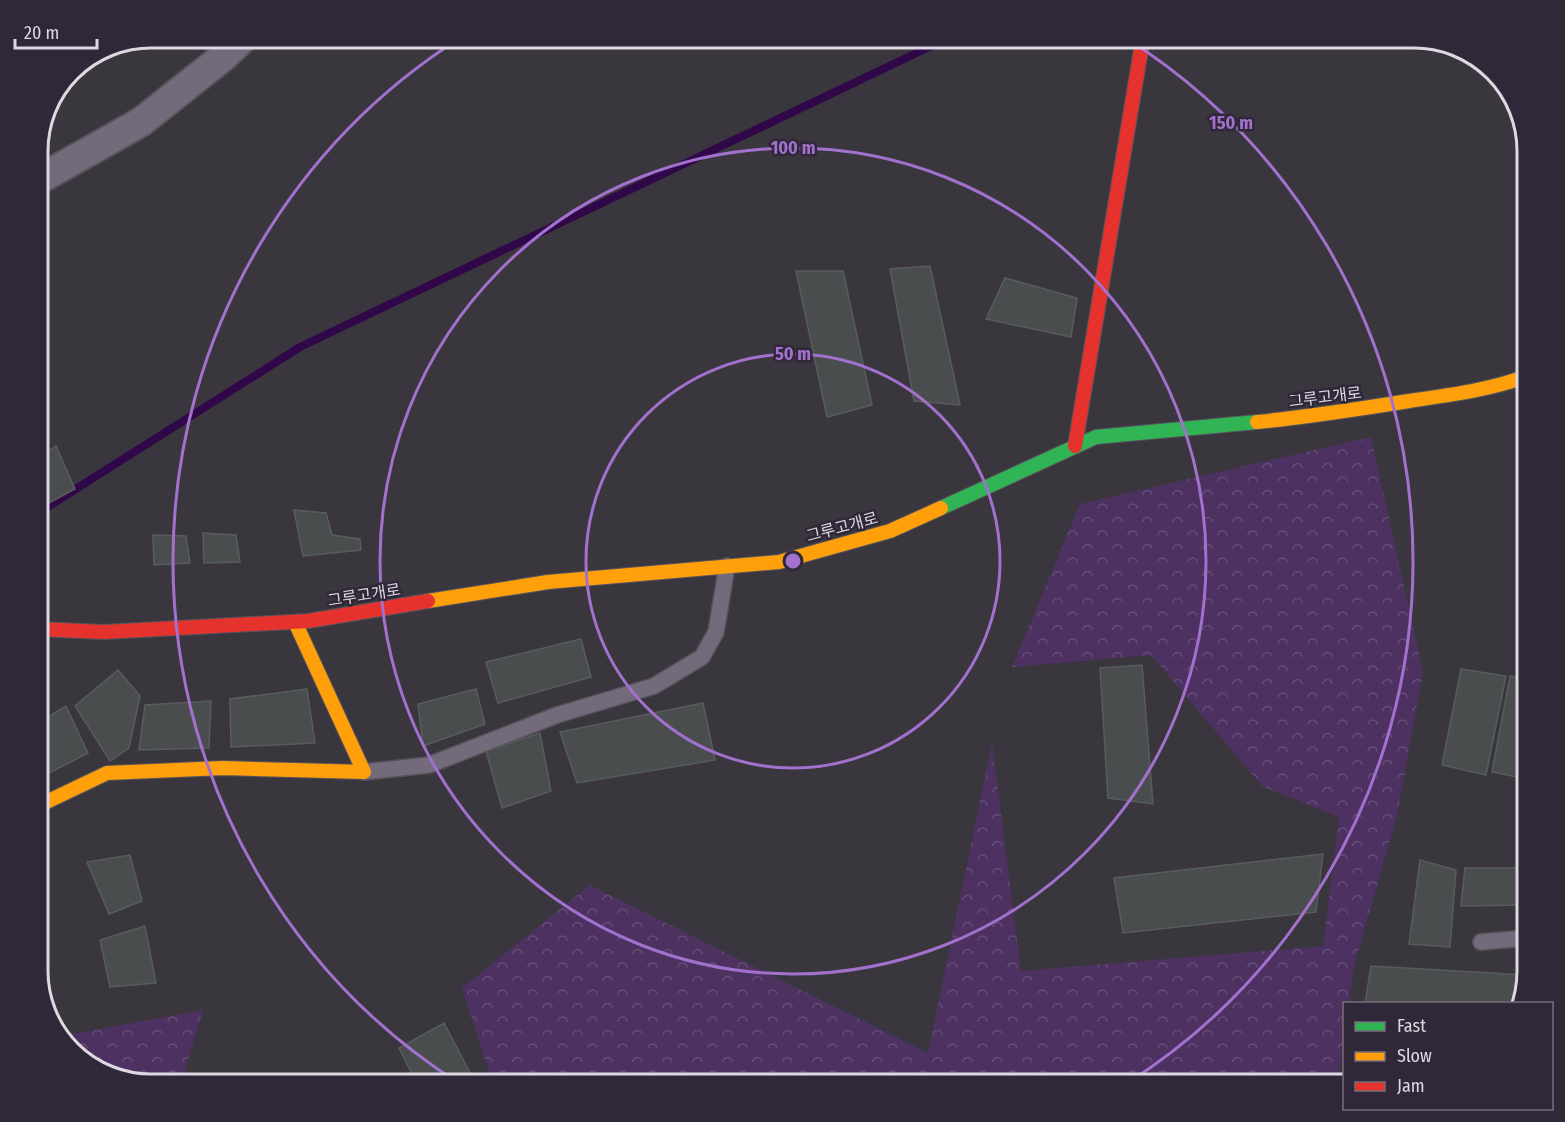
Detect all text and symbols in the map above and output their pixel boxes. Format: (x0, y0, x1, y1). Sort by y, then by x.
scale bar (15, 12, 98, 50)
text: 20 m (24, 22, 59, 44)
text: 150 m (1209, 112, 1253, 134)
text: 100 m (771, 137, 815, 159)
text: 50 m (775, 343, 811, 365)
street label: 그루고개로 (1287, 383, 1363, 411)
street label: 그루고개로 (804, 508, 880, 546)
centre of rings (783, 551, 803, 571)
street label: 그루고개로 (326, 580, 402, 610)
legend (1343, 1002, 1553, 1110)
text: Fast (1397, 1015, 1426, 1037)
text: Slow (1397, 1045, 1432, 1067)
text: Jam (1397, 1075, 1425, 1097)

